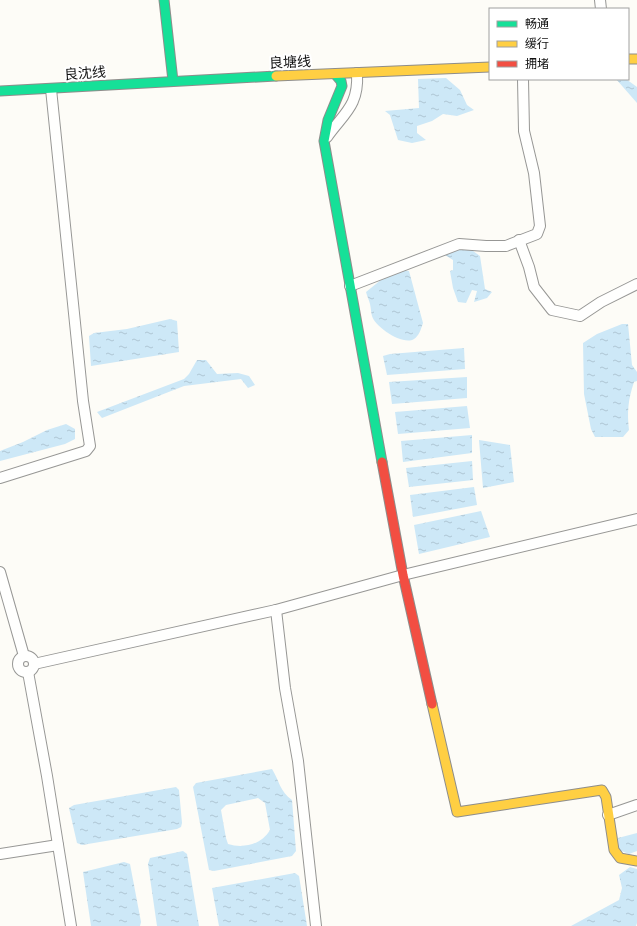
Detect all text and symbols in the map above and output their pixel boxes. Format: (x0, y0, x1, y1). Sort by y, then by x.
legend (489, 8, 629, 80)
text: 畅通 (525, 16, 549, 31)
text: 缓行 (525, 36, 549, 51)
street label: 良塘线 (269, 51, 311, 72)
text: 拥堵 (525, 56, 549, 71)
street label: 良沈线 (63, 62, 107, 83)

